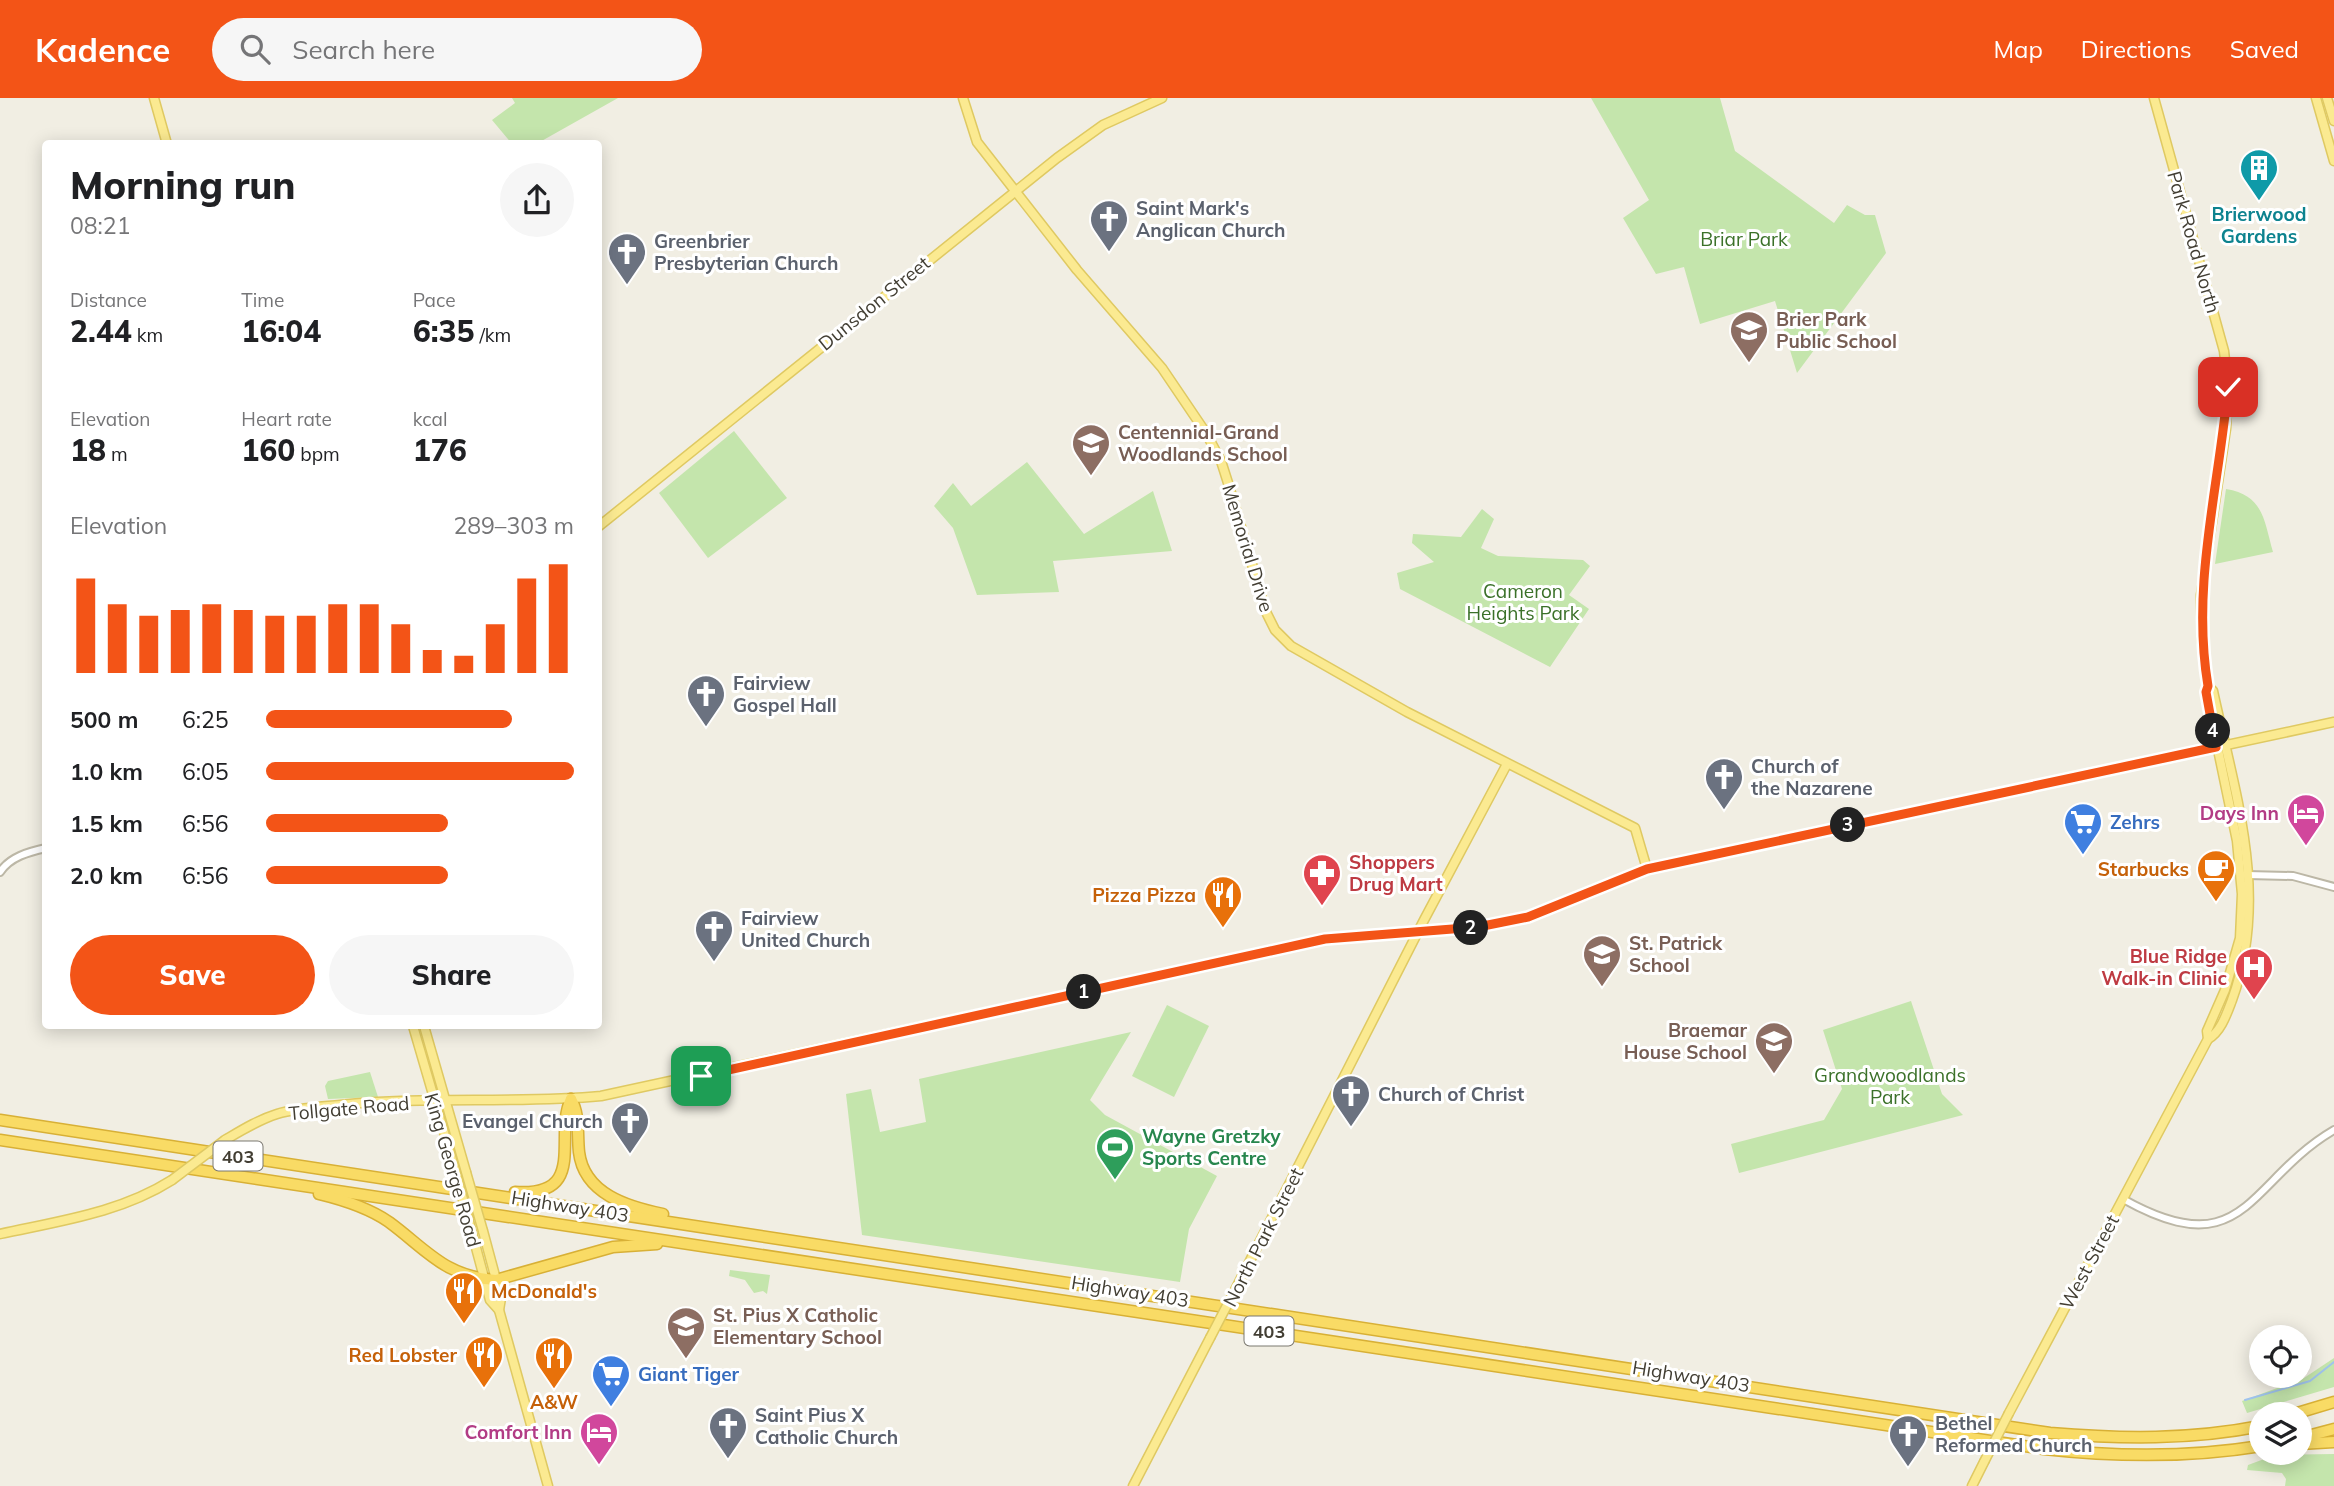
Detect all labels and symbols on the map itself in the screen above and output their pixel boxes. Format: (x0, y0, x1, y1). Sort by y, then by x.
building icon: Brierwood Gardens (2238, 147, 2280, 202)
street label: Park Road North (2162, 168, 2226, 316)
place label: Saint Mark's Anglican Church (1136, 196, 1286, 242)
church icon: Saint Mark's Anglican Church (1088, 198, 1130, 253)
place label: Brierwood Gardens (2212, 202, 2306, 248)
park label: Briar Park (1700, 227, 1788, 251)
place label: Greenbrier Presbyterian Church (654, 229, 838, 275)
church icon: Greenbrier Presbyterian Church (606, 231, 648, 286)
street label: Dunsdon Street (813, 250, 935, 355)
place label: Brier Park Public School (1776, 307, 1897, 353)
school or university icon: Brier Park Public School (1728, 309, 1770, 364)
pin (2198, 357, 2258, 417)
place label: Centennial-Grand Woodlands School (1118, 420, 1288, 466)
school or university icon: Centennial-Grand Woodlands School (1070, 422, 1112, 477)
street label: Memorial Drive (1217, 481, 1279, 615)
park label: Cameron Heights Park (1466, 579, 1580, 625)
place label: Fairview Gospel Hall (733, 671, 837, 717)
church icon: Fairview Gospel Hall (685, 673, 727, 728)
pin: 4 (2196, 714, 2230, 748)
place label: Church of the Nazarene (1751, 754, 1873, 800)
church icon: Church of the Nazarene (1703, 756, 1745, 811)
hotel icon: Days Inn (2285, 792, 2327, 847)
supermarket icon: Zehrs (2062, 801, 2104, 856)
place label: Days Inn (2200, 801, 2279, 825)
pin: 3 (1830, 808, 1866, 842)
place label: Zehrs (2110, 810, 2160, 834)
cafe icon: Starbucks (2195, 848, 2237, 903)
place label: Shoppers Drug Mart (1349, 850, 1443, 896)
pharmacy icon: Shoppers Drug Mart (1301, 852, 1343, 907)
place label: Starbucks (2098, 857, 2189, 881)
restaurant icon: Pizza Pizza (1202, 874, 1244, 929)
place label: Pizza Pizza (1092, 883, 1196, 907)
place label: Fairview United Church (741, 906, 870, 952)
church icon: Fairview United Church (693, 908, 735, 963)
pin: 2 (1454, 910, 1488, 946)
place label: St. Patrick School (1629, 931, 1723, 977)
school or university icon: St. Patrick School (1581, 933, 1623, 988)
place label: Blue Ridge Walk-in Clinic (2101, 944, 2227, 990)
hospital icon: Blue Ridge Walk-in Clinic (2233, 946, 2275, 1001)
pin: 1 (1066, 974, 1102, 1010)
place label: Braemar House School (1624, 1018, 1748, 1064)
school or university icon: Braemar House School (1753, 1020, 1795, 1075)
pin (671, 1046, 731, 1106)
park label: Grandwoodlands Park (1814, 1063, 1966, 1109)
church icon: Church of Christ (1330, 1073, 1372, 1128)
place label: Church of Christ (1378, 1082, 1524, 1106)
street label: King George Road (420, 1090, 486, 1250)
street label: Tollgate Road (288, 1091, 410, 1125)
church icon: Evangel Church (609, 1100, 651, 1155)
place label: Evangel Church (462, 1109, 603, 1133)
place label: Wayne Gretzky Sports Centre (1142, 1124, 1281, 1170)
sports icon: Wayne Gretzky Sports Centre (1094, 1126, 1136, 1181)
road number: 403 (214, 1142, 262, 1170)
street label: North Park Street (1218, 1163, 1309, 1310)
street label: Highway 403 (510, 1185, 630, 1227)
street label: West Street (2054, 1210, 2124, 1313)
restaurant icon: McDonald's (443, 1270, 485, 1325)
street label: Highway 403 (1070, 1270, 1190, 1312)
place label: McDonald's (491, 1279, 597, 1303)
place label: St. Pius X Catholic Elementary School (713, 1303, 882, 1349)
school or university icon: St. Pius X Catholic Elementary School (665, 1305, 707, 1360)
road number: 403 (1244, 1316, 1294, 1346)
restaurant icon: Red Lobster (463, 1334, 505, 1389)
restaurant icon: A&W (533, 1335, 575, 1390)
place label: Red Lobster (349, 1343, 458, 1367)
supermarket icon: Giant Tiger (590, 1353, 632, 1408)
street label: Highway 403 (1631, 1355, 1751, 1397)
place label: Giant Tiger (638, 1362, 740, 1386)
place label: A&W (530, 1390, 578, 1414)
place label: Saint Pius X Catholic Church (755, 1403, 898, 1449)
church icon: Saint Pius X Catholic Church (707, 1405, 749, 1460)
hotel icon: Comfort Inn (578, 1411, 620, 1466)
place label: Bethel Reformed Church (1935, 1411, 2093, 1457)
church icon: Bethel Reformed Church (1887, 1413, 1929, 1468)
place label: Comfort Inn (465, 1420, 572, 1444)

